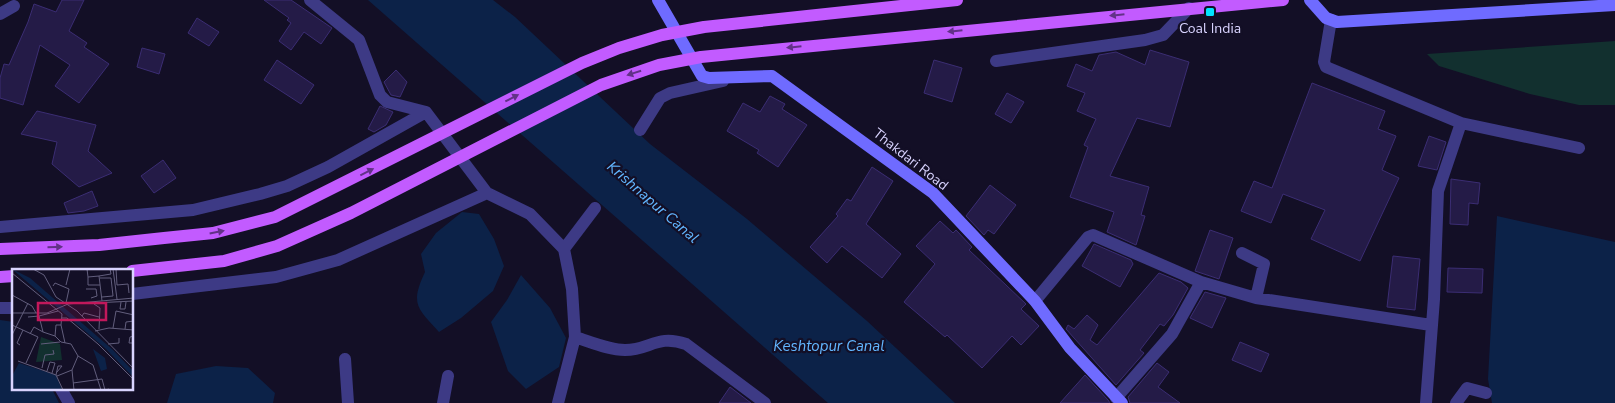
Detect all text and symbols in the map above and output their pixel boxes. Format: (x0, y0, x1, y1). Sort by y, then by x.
marker: Coal India (1204, 6, 1216, 18)
one-way arrow (1109, 11, 1125, 19)
place label: Coal India (1179, 19, 1241, 38)
one-way arrow (947, 27, 963, 35)
one-way arrow (785, 43, 801, 51)
one-way arrow (626, 70, 641, 77)
one-way arrow (505, 94, 519, 102)
street label: Thakdari Road (869, 124, 952, 195)
water label: Krishnapur Canal (603, 157, 703, 247)
one-way arrow (360, 168, 374, 176)
one-way arrow (209, 227, 225, 235)
one-way arrow (47, 242, 63, 250)
inset map (12, 269, 134, 390)
water label: Keshtopur Canal (773, 336, 885, 356)

